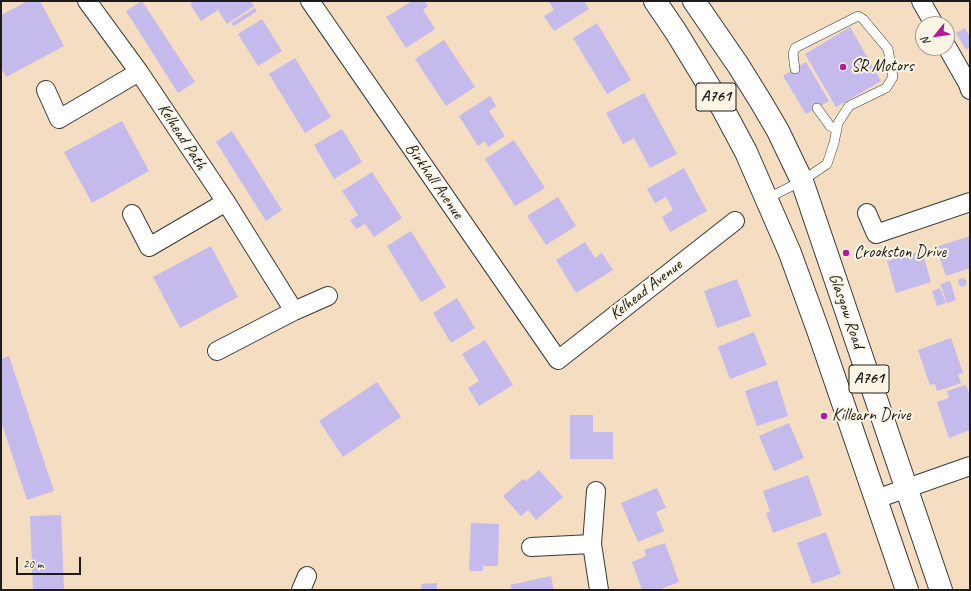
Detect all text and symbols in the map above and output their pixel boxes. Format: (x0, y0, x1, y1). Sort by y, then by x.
north arrow (915, 16, 955, 56)
text: N (918, 35, 933, 48)
place label: SR Motors (851, 57, 914, 77)
marker: SR Motors (838, 62, 848, 72)
road number: A761 (696, 83, 736, 111)
street label: Kelhead Path (153, 100, 211, 174)
street label: Birkhall Avenue (400, 139, 468, 223)
place label: Crookston Drive (854, 243, 946, 263)
marker: Crookston Drive (841, 248, 851, 258)
street label: Kelhead Avenue (606, 255, 686, 325)
street label: Glasgow Road (824, 271, 868, 351)
road number: A761 (849, 365, 889, 393)
place label: Killearn Drive (832, 406, 910, 426)
marker: Killearn Drive (819, 411, 829, 421)
scale bar (18, 549, 83, 575)
text: 20 m (23, 556, 43, 572)

